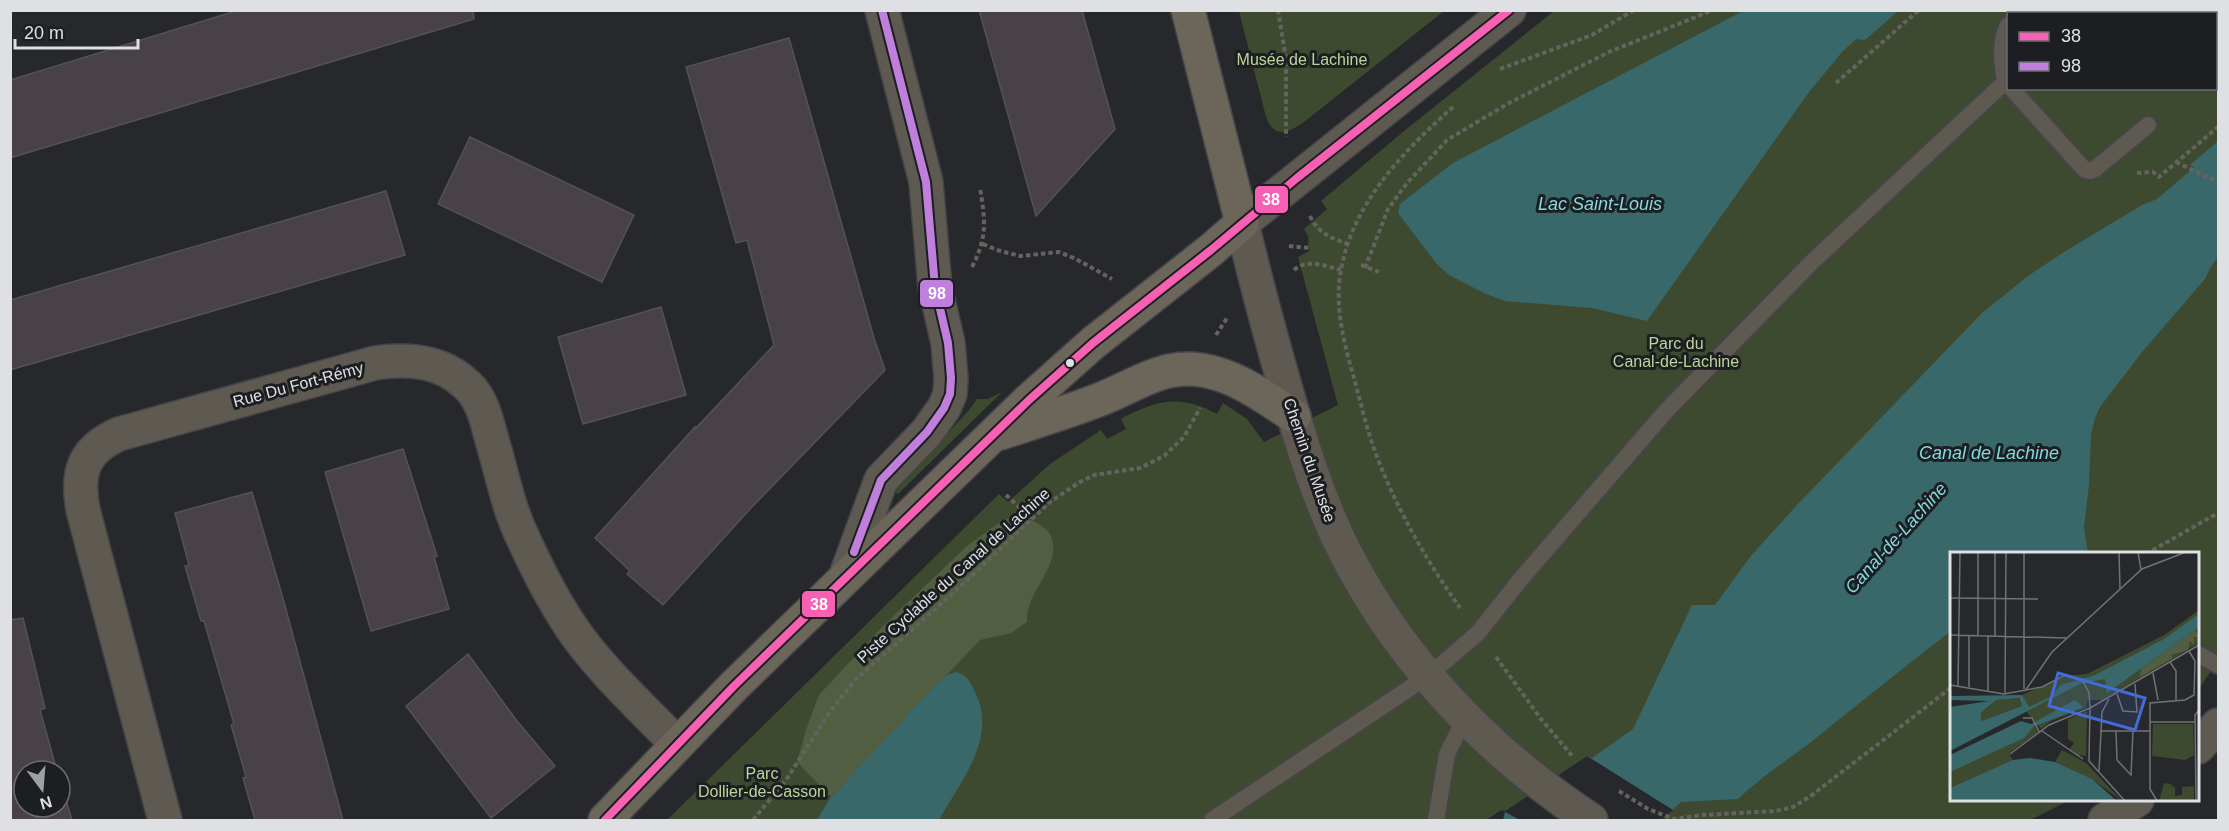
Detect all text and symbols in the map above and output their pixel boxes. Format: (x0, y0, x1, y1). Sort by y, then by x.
scale bar (15, 12, 138, 50)
legend (2007, 12, 2217, 90)
text: 20 m (24, 23, 64, 43)
text: 38 (2061, 26, 2081, 46)
park label: Musée de Lachine (1237, 51, 1367, 68)
text: 98 (2061, 56, 2081, 76)
line badge: 38 (1254, 185, 1289, 214)
text: 38 (1262, 191, 1280, 208)
water label: Lac Saint-Louis (1538, 194, 1662, 214)
line badge: 98 (919, 279, 954, 308)
text: 98 (928, 285, 946, 302)
park label: Parc du Canal-de-Lachine (1613, 335, 1739, 370)
unlabelled marker (1064, 357, 1076, 369)
street label: Rue Du Fort-Rémy (231, 359, 365, 410)
street label: Chemin du Musée (1280, 396, 1339, 524)
water label: Canal de Lachine (1919, 443, 2059, 463)
water label: Canal-de-Lachine (1841, 479, 1951, 597)
street label: Piste Cyclable du Canal de Lachine (854, 484, 1053, 666)
inset map (1950, 552, 2199, 801)
line badge: 38 (801, 590, 836, 618)
text: 38 (810, 596, 828, 613)
north arrow (12, 759, 72, 819)
park label: Parc Dollier-de-Casson (698, 765, 826, 800)
text: N (38, 793, 54, 813)

